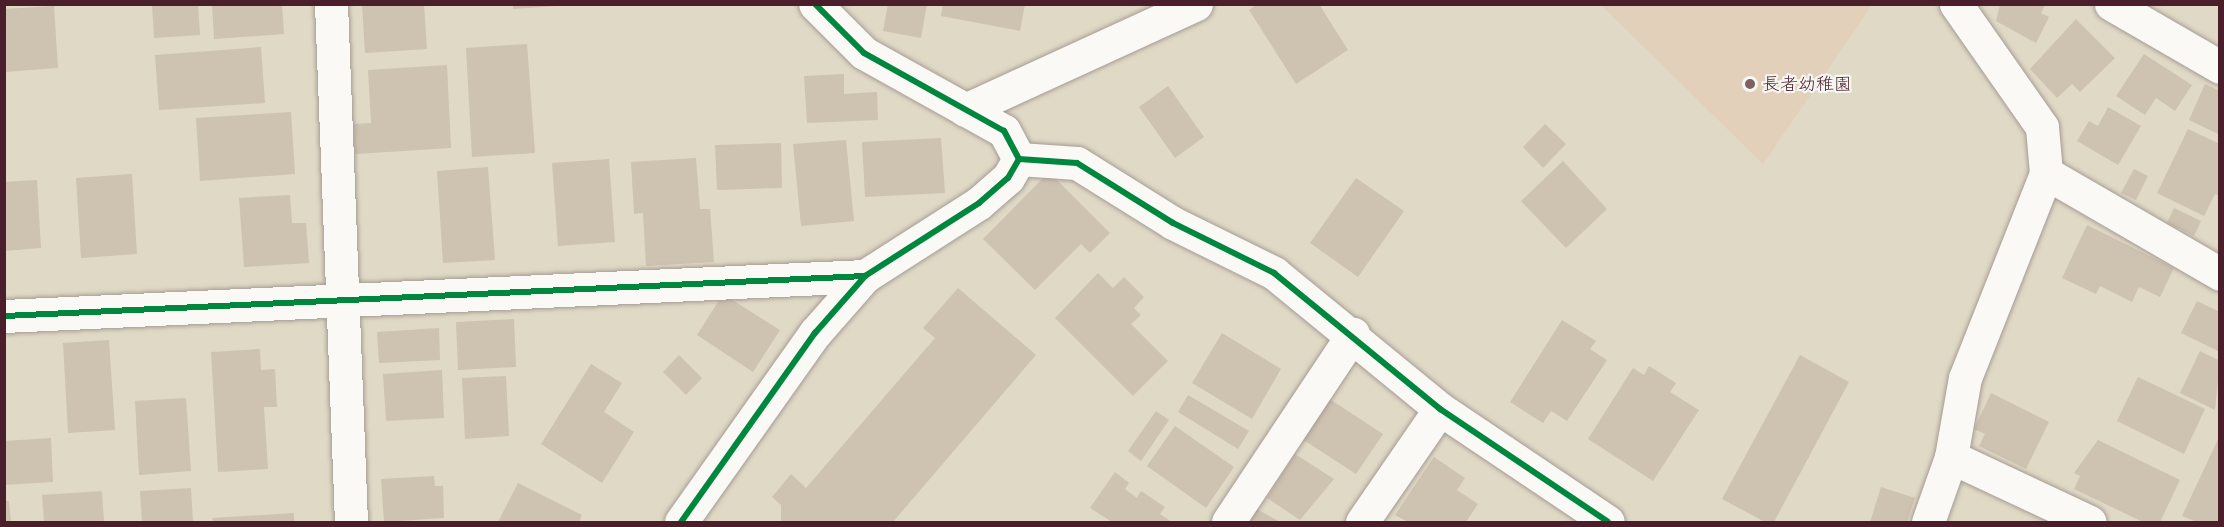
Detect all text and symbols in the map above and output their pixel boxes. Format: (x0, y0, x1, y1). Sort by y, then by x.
place label: 長者幼稚園 (1762, 73, 1852, 95)
marker: 長者幼稚園 (1743, 77, 1757, 91)

